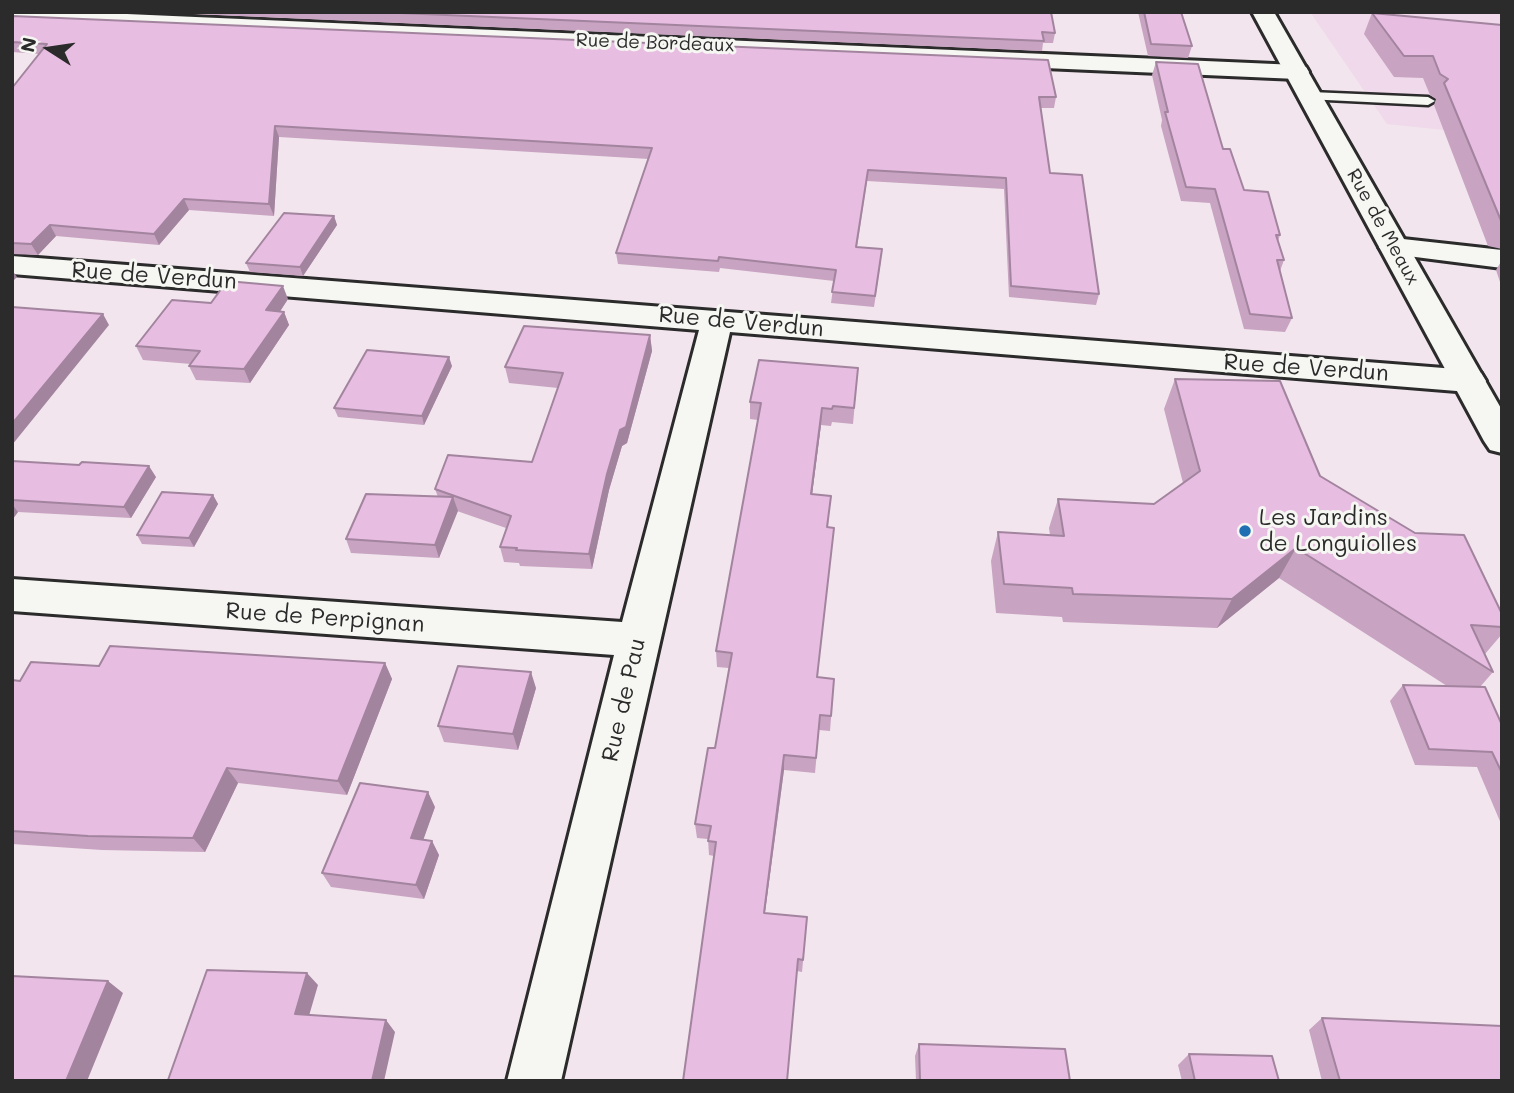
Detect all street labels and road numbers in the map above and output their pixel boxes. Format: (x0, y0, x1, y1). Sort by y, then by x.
street label: Rue de Bordeaux (575, 29, 735, 57)
street label: Rue de Meaux (1342, 165, 1424, 289)
street label: Rue de Verdun (70, 256, 238, 296)
street label: Rue de Verdun (657, 301, 825, 343)
street label: Rue de Verdun (1222, 348, 1390, 388)
street label: Rue de Perpignan (225, 597, 425, 639)
street label: Rue de Pau (596, 635, 652, 765)

